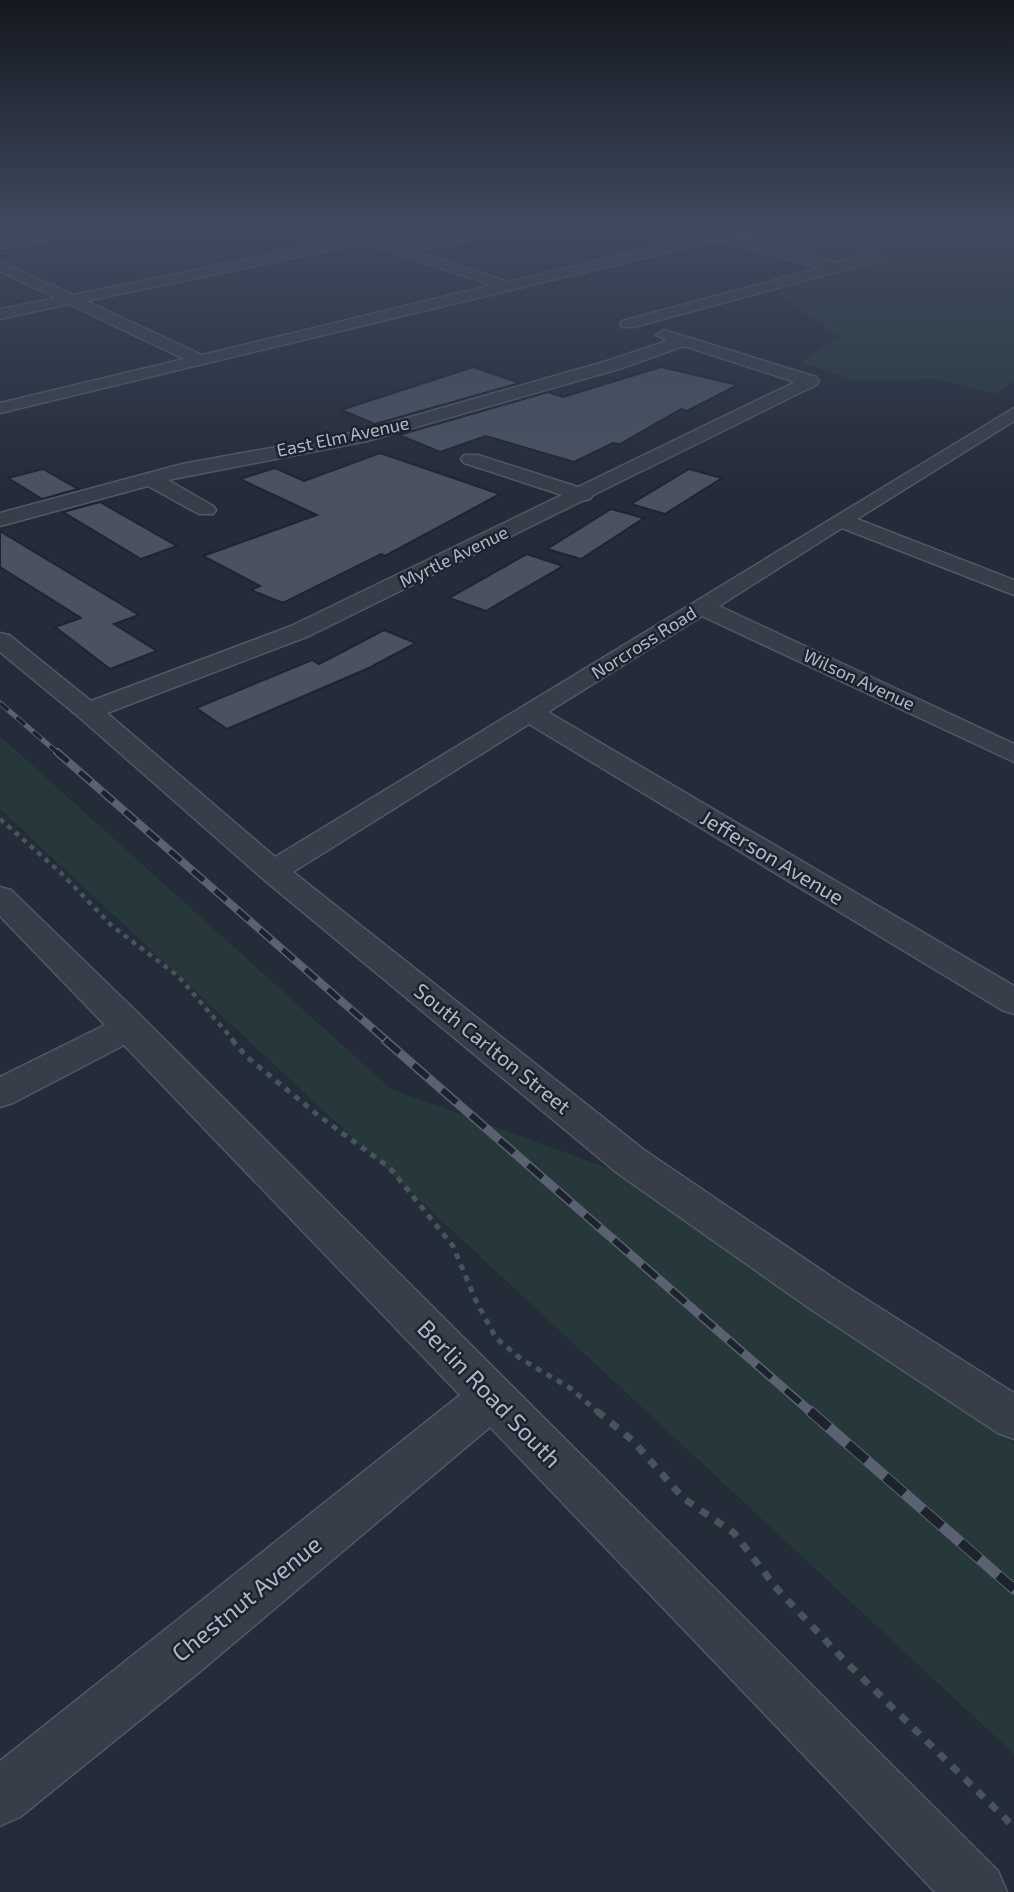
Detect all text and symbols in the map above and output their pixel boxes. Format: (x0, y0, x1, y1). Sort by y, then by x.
street label: East Elm Avenue (274, 411, 411, 461)
street label: Myrtle Avenue (396, 520, 512, 592)
street label: Norcross Road (587, 601, 700, 683)
street label: Wilson Avenue (800, 644, 919, 715)
street label: Jefferson Avenue (697, 804, 849, 909)
street label: South Carlton Street (410, 977, 576, 1119)
street label: Berlin Road South (412, 1313, 568, 1473)
street label: Chestnut Avenue (166, 1529, 327, 1667)

